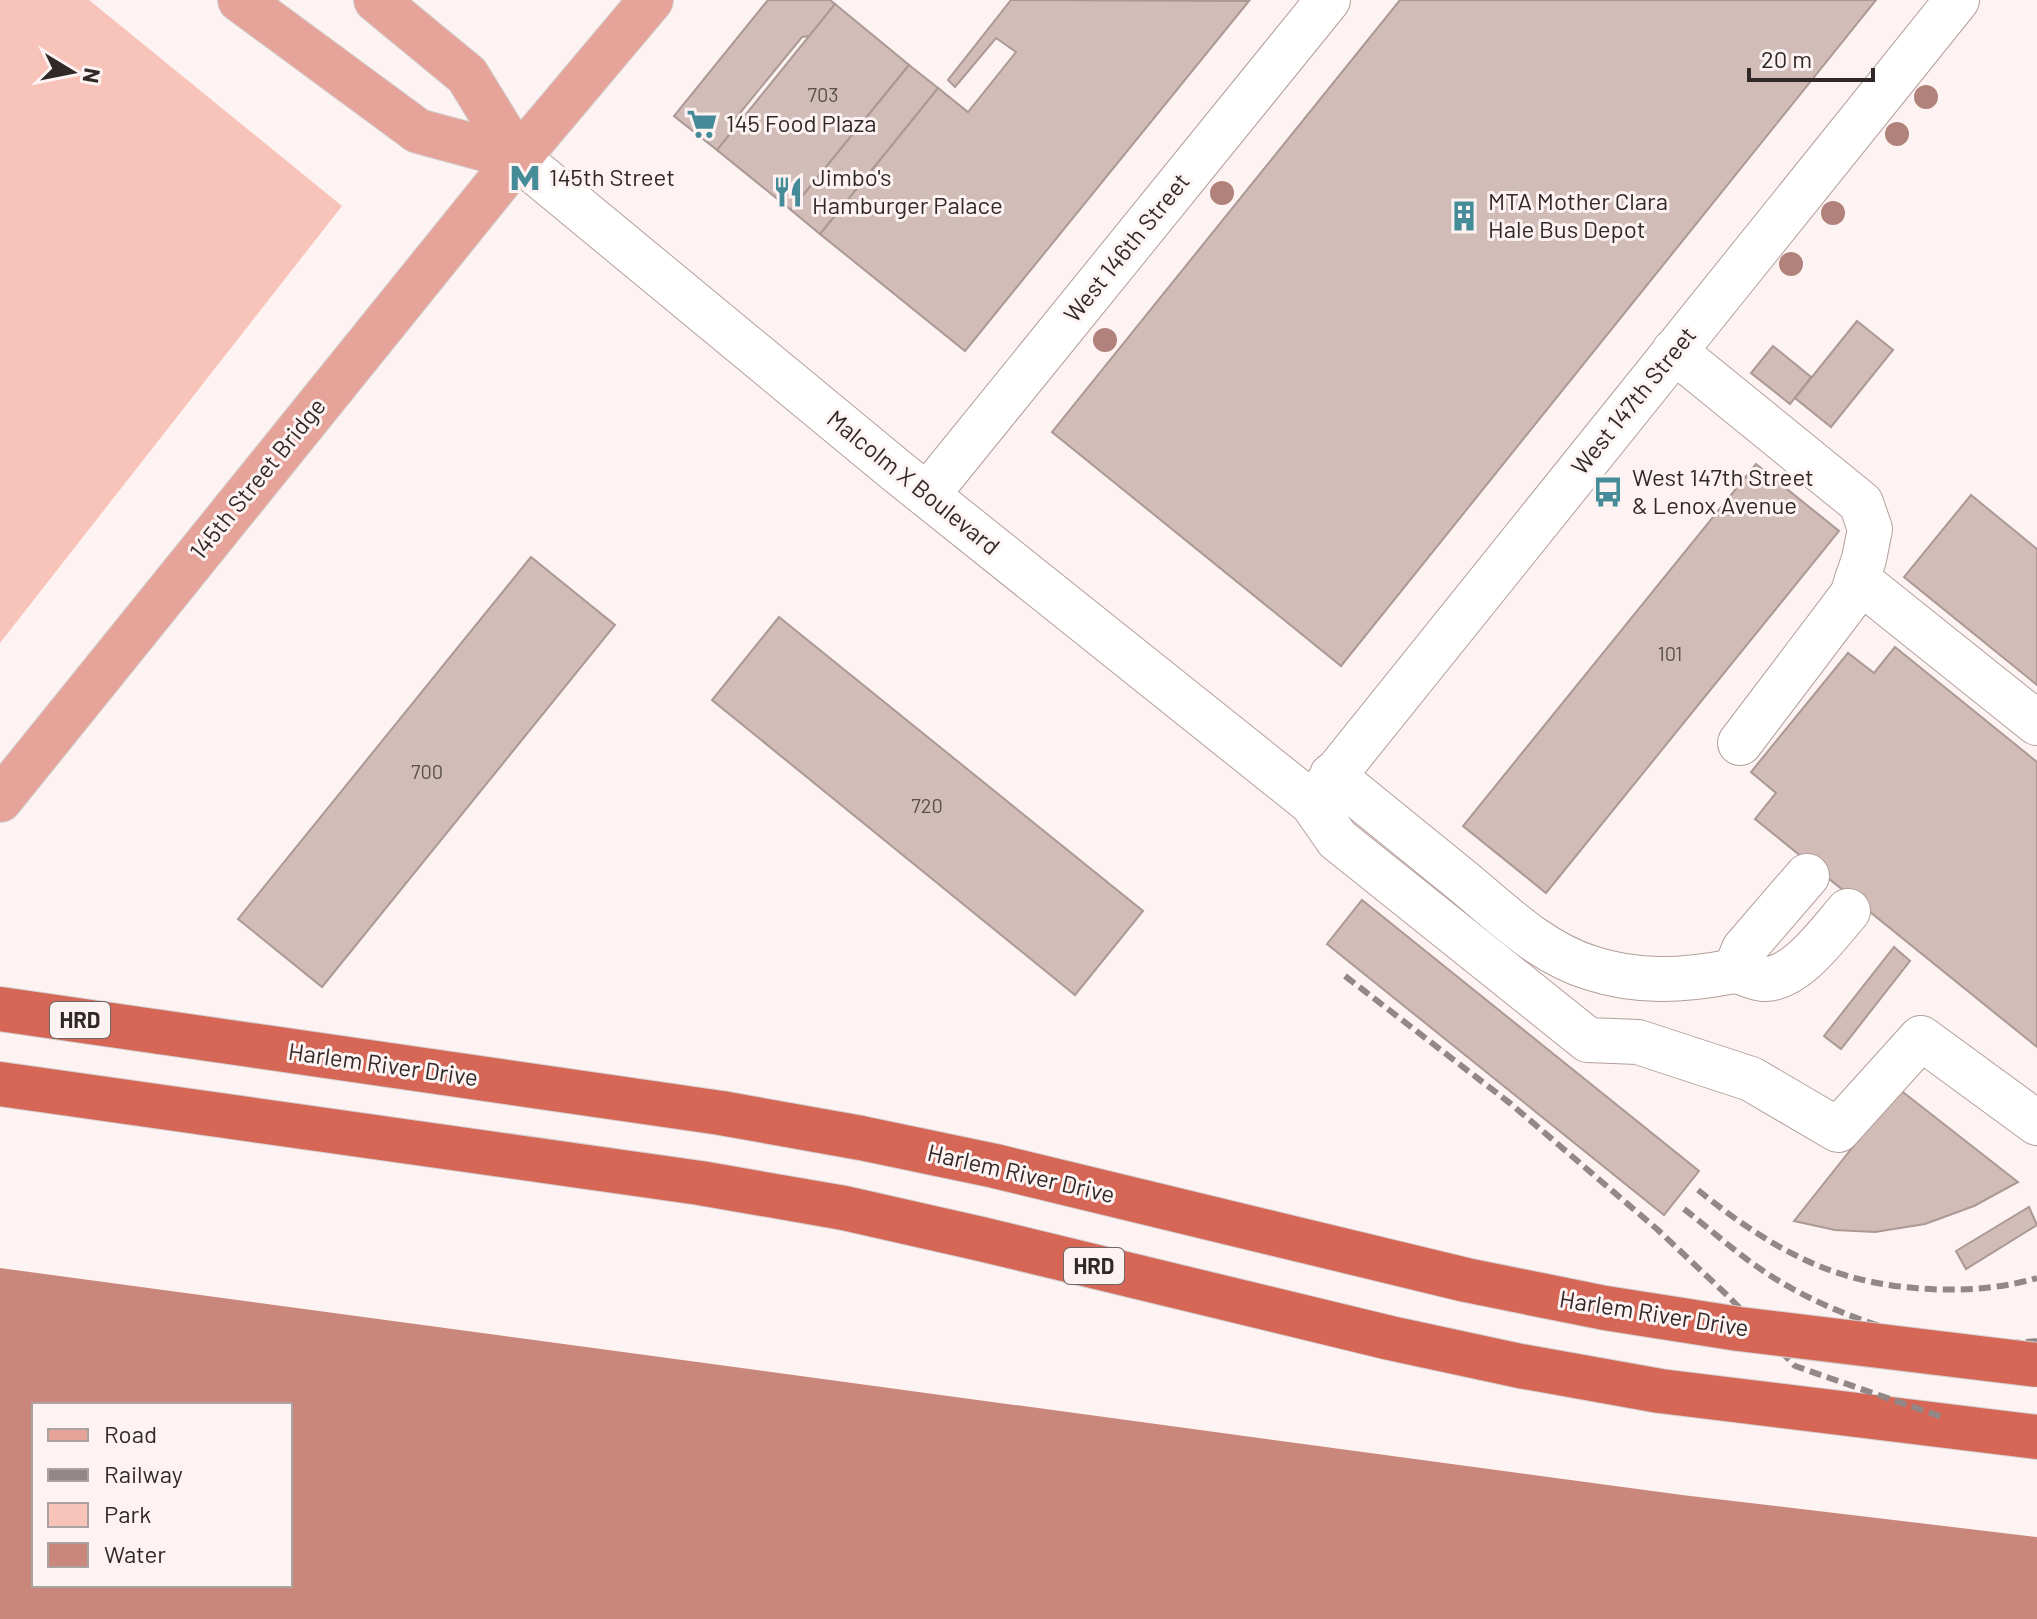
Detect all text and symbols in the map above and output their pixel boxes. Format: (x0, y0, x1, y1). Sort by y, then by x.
north arrow (32, 32, 112, 112)
scale bar (1749, 32, 1873, 82)
text: 20 m (1761, 44, 1812, 73)
text: N (79, 66, 107, 85)
house number: 703 (807, 82, 839, 106)
supermarket icon: 145 Food Plaza (685, 107, 719, 141)
place label: 145 Food Plaza (726, 108, 876, 137)
metro station icon: 145th Street (508, 161, 542, 195)
place label: 145th Street (549, 162, 675, 191)
place label: Jimbo's Hamburger Palace (812, 162, 1003, 219)
street label: West 146th Street (1057, 167, 1195, 327)
restaurant icon: Jimbo's Hamburger Palace (771, 175, 805, 209)
place label: MTA Mother Clara Hale Bus Depot (1488, 186, 1668, 243)
building icon: MTA Mother Clara Hale Bus Depot (1447, 199, 1481, 233)
street label: West 147th Street (1564, 320, 1701, 480)
street label: 145th Street Bridge (183, 391, 331, 565)
street label: Malcolm X Boulevard (822, 403, 1006, 560)
place label: West 147th Street & Lenox Avenue (1632, 462, 1814, 519)
bus stop icon: West 147th Street & Lenox Avenue (1591, 475, 1625, 509)
house number: 101 (1658, 641, 1682, 665)
house number: 700 (411, 759, 443, 783)
house number: 720 (911, 793, 943, 817)
road number: HRD (50, 1002, 110, 1038)
street label: Harlem River Drive (286, 1036, 480, 1091)
street label: Harlem River Drive (925, 1137, 1118, 1208)
road number: HRD (1064, 1248, 1124, 1284)
street label: Harlem River Drive (1558, 1283, 1751, 1342)
legend (32, 1403, 292, 1587)
text: Road (104, 1419, 157, 1448)
text: Railway (104, 1459, 183, 1488)
text: Park (104, 1499, 151, 1528)
text: Water (104, 1539, 166, 1568)

